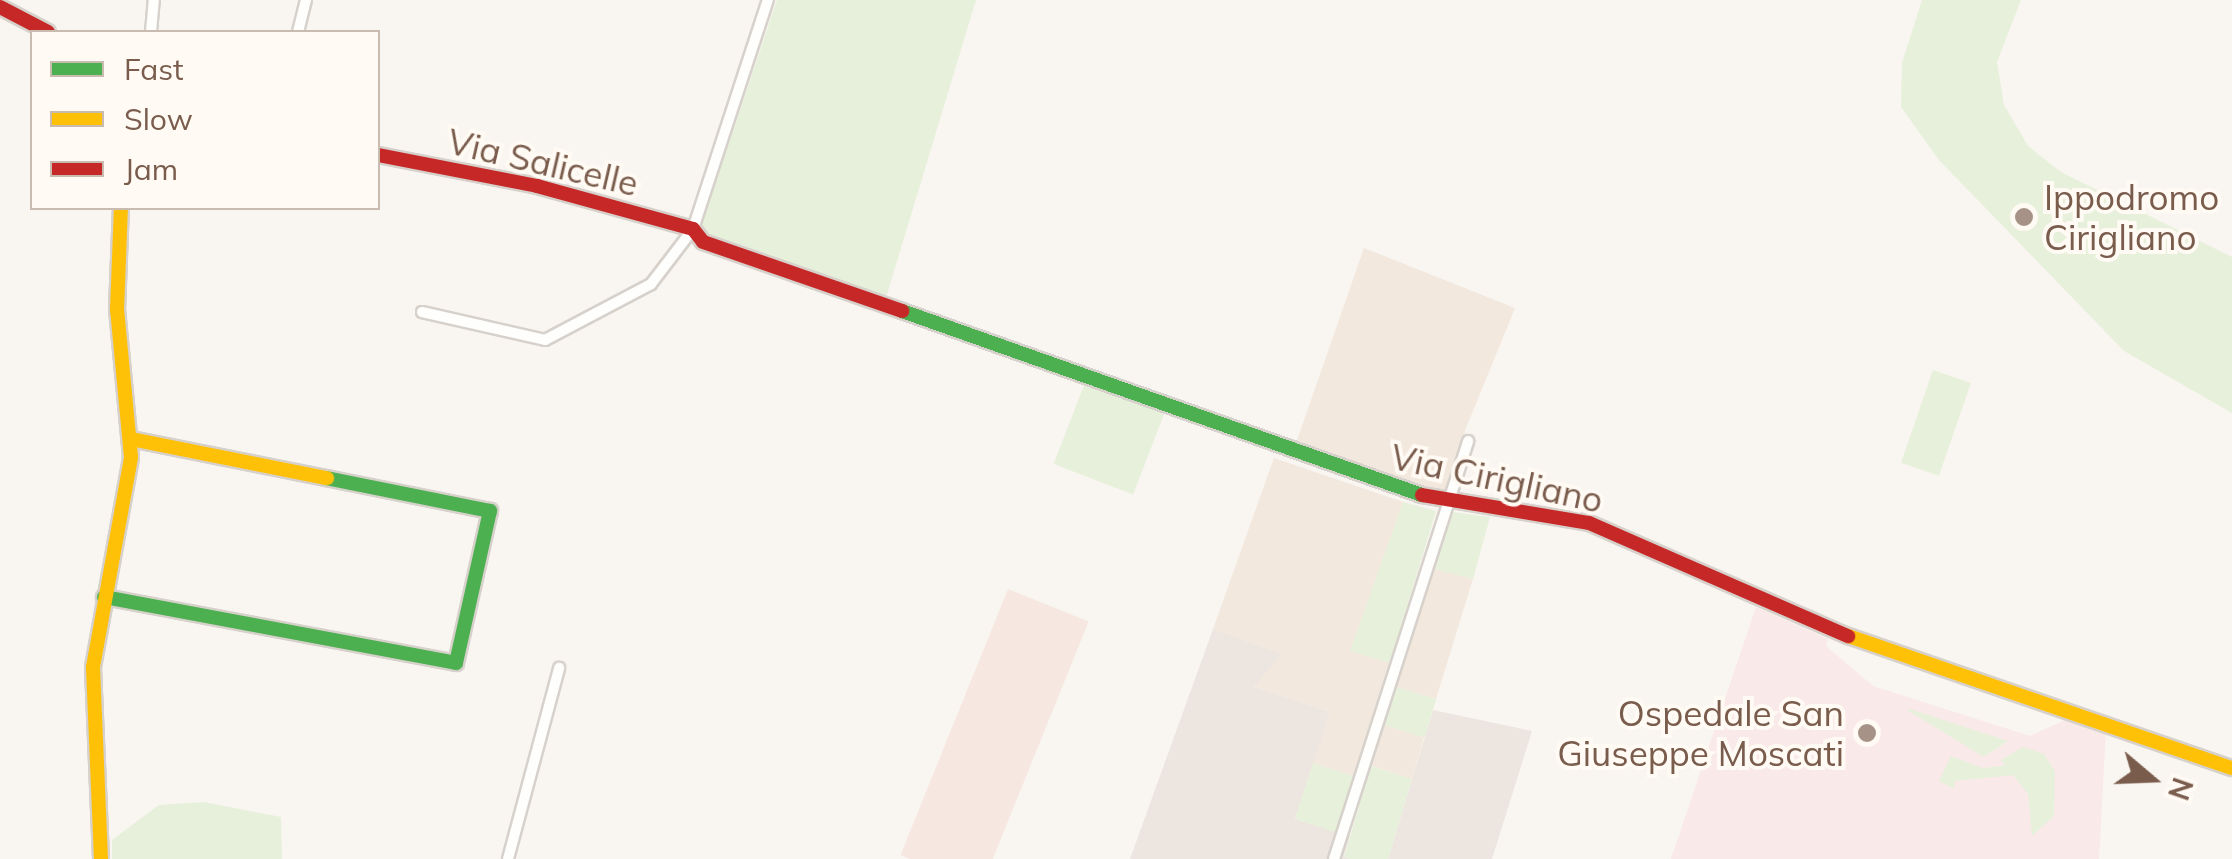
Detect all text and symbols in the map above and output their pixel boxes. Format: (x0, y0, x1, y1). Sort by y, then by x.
legend (30, 30, 380, 210)
text: Fast (124, 50, 184, 88)
text: Slow (124, 100, 193, 138)
street label: Via Salicelle (444, 120, 642, 204)
text: Jam (124, 150, 178, 188)
place label: Ippodromo Cirigliano (2044, 176, 2219, 258)
marker: Ippodromo Cirigliano (2013, 206, 2035, 228)
street label: Via Cirigliano (1387, 435, 1607, 521)
place label: Ospedale San Giuseppe Moscati (1557, 692, 1844, 774)
marker: Ospedale San Giuseppe Moscati (1854, 720, 1880, 746)
north arrow (2102, 729, 2202, 829)
text: N (2161, 773, 2201, 805)

